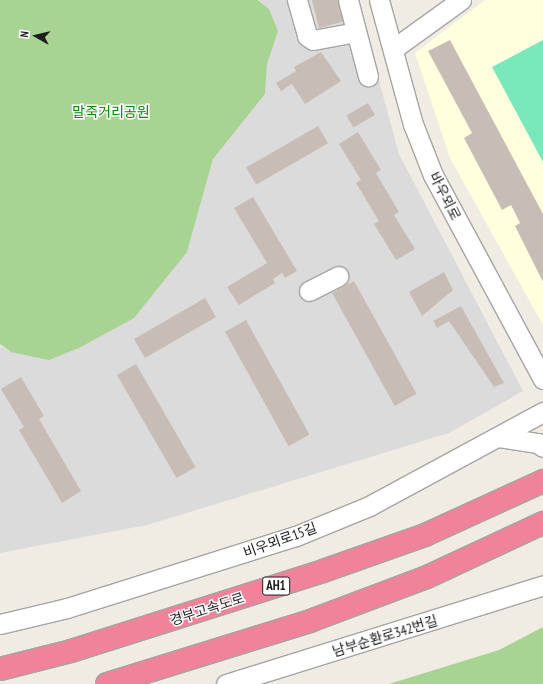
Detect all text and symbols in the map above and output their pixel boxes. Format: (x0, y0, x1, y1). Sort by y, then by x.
north arrow (16, 16, 56, 56)
text: N (17, 30, 31, 38)
park label: 말죽거리공원 (72, 104, 150, 120)
street label: 바우뫼로 (426, 169, 464, 223)
street label: 비우뫼로15길 (241, 519, 319, 561)
road number: AH1 (262, 575, 290, 597)
street label: 경부고속도로 (168, 589, 246, 629)
street label: 남부순환로342번길 (330, 612, 440, 660)

